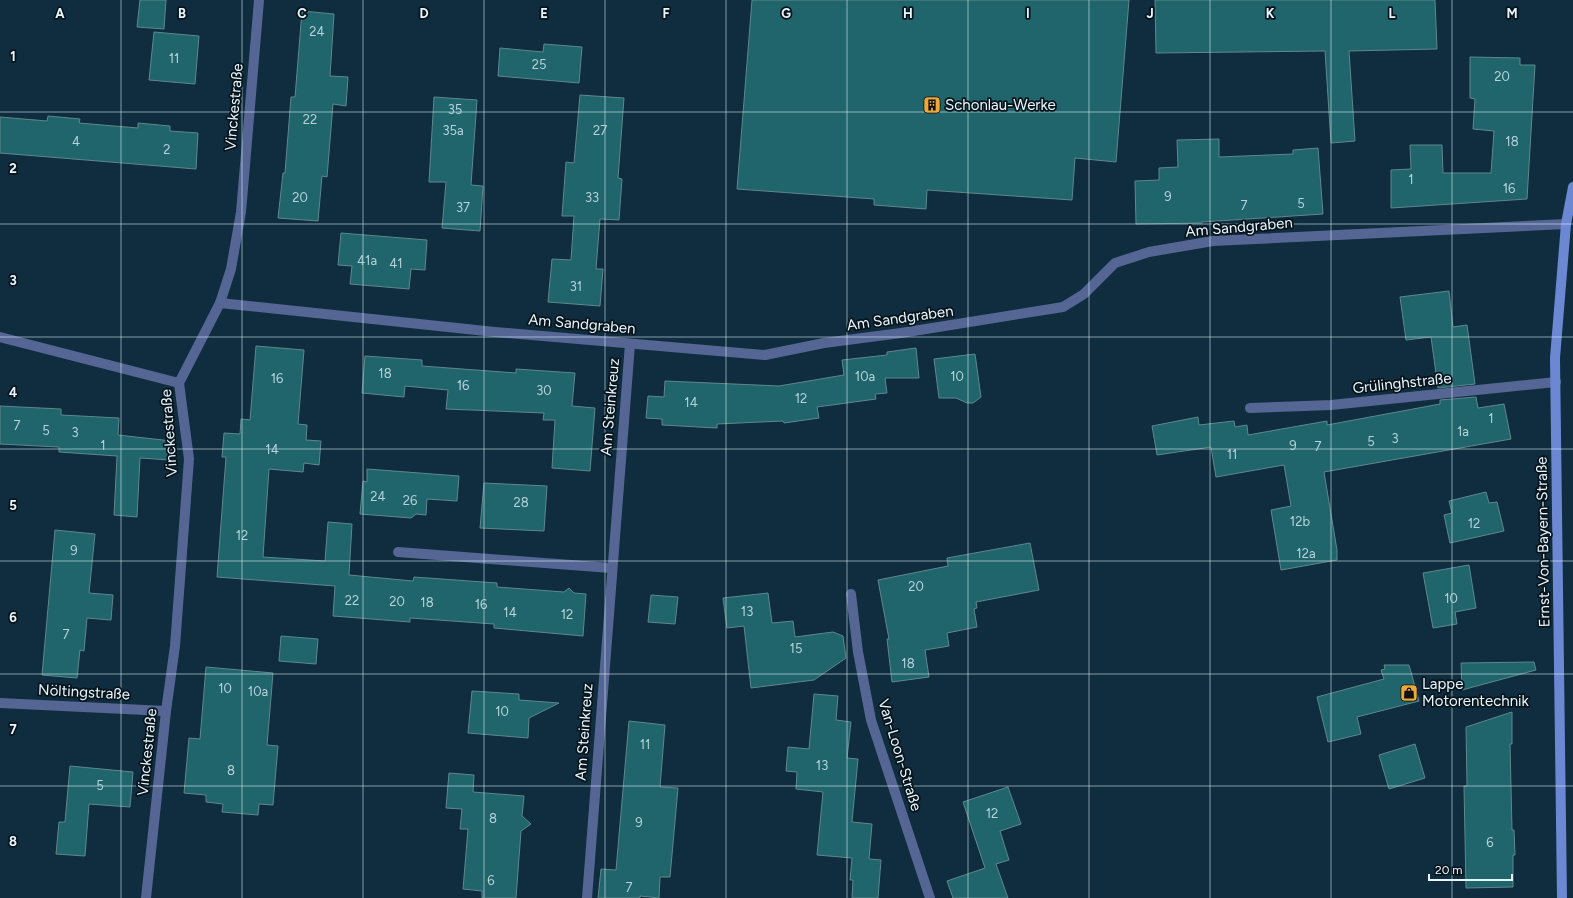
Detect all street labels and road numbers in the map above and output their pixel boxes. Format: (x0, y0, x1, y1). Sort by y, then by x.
street label: Vinckestraße (221, 63, 247, 151)
street label: Am Sandgraben (1185, 213, 1293, 241)
street label: Am Sandgraben (846, 302, 954, 334)
street label: Am Sandgraben (528, 310, 636, 338)
street label: Am Steinkreuz (597, 358, 623, 456)
street label: Grülinghstraße (1352, 369, 1452, 397)
street label: Vinckestraße (157, 389, 181, 477)
street label: Ernst-Von-Bayern-Straße (1533, 456, 1553, 628)
street label: Nöltingstraße (38, 681, 130, 703)
street label: Am Steinkreuz (572, 683, 596, 781)
street label: Van-Loon-Straße (874, 697, 926, 813)
street label: Vinckestraße (133, 707, 161, 797)

